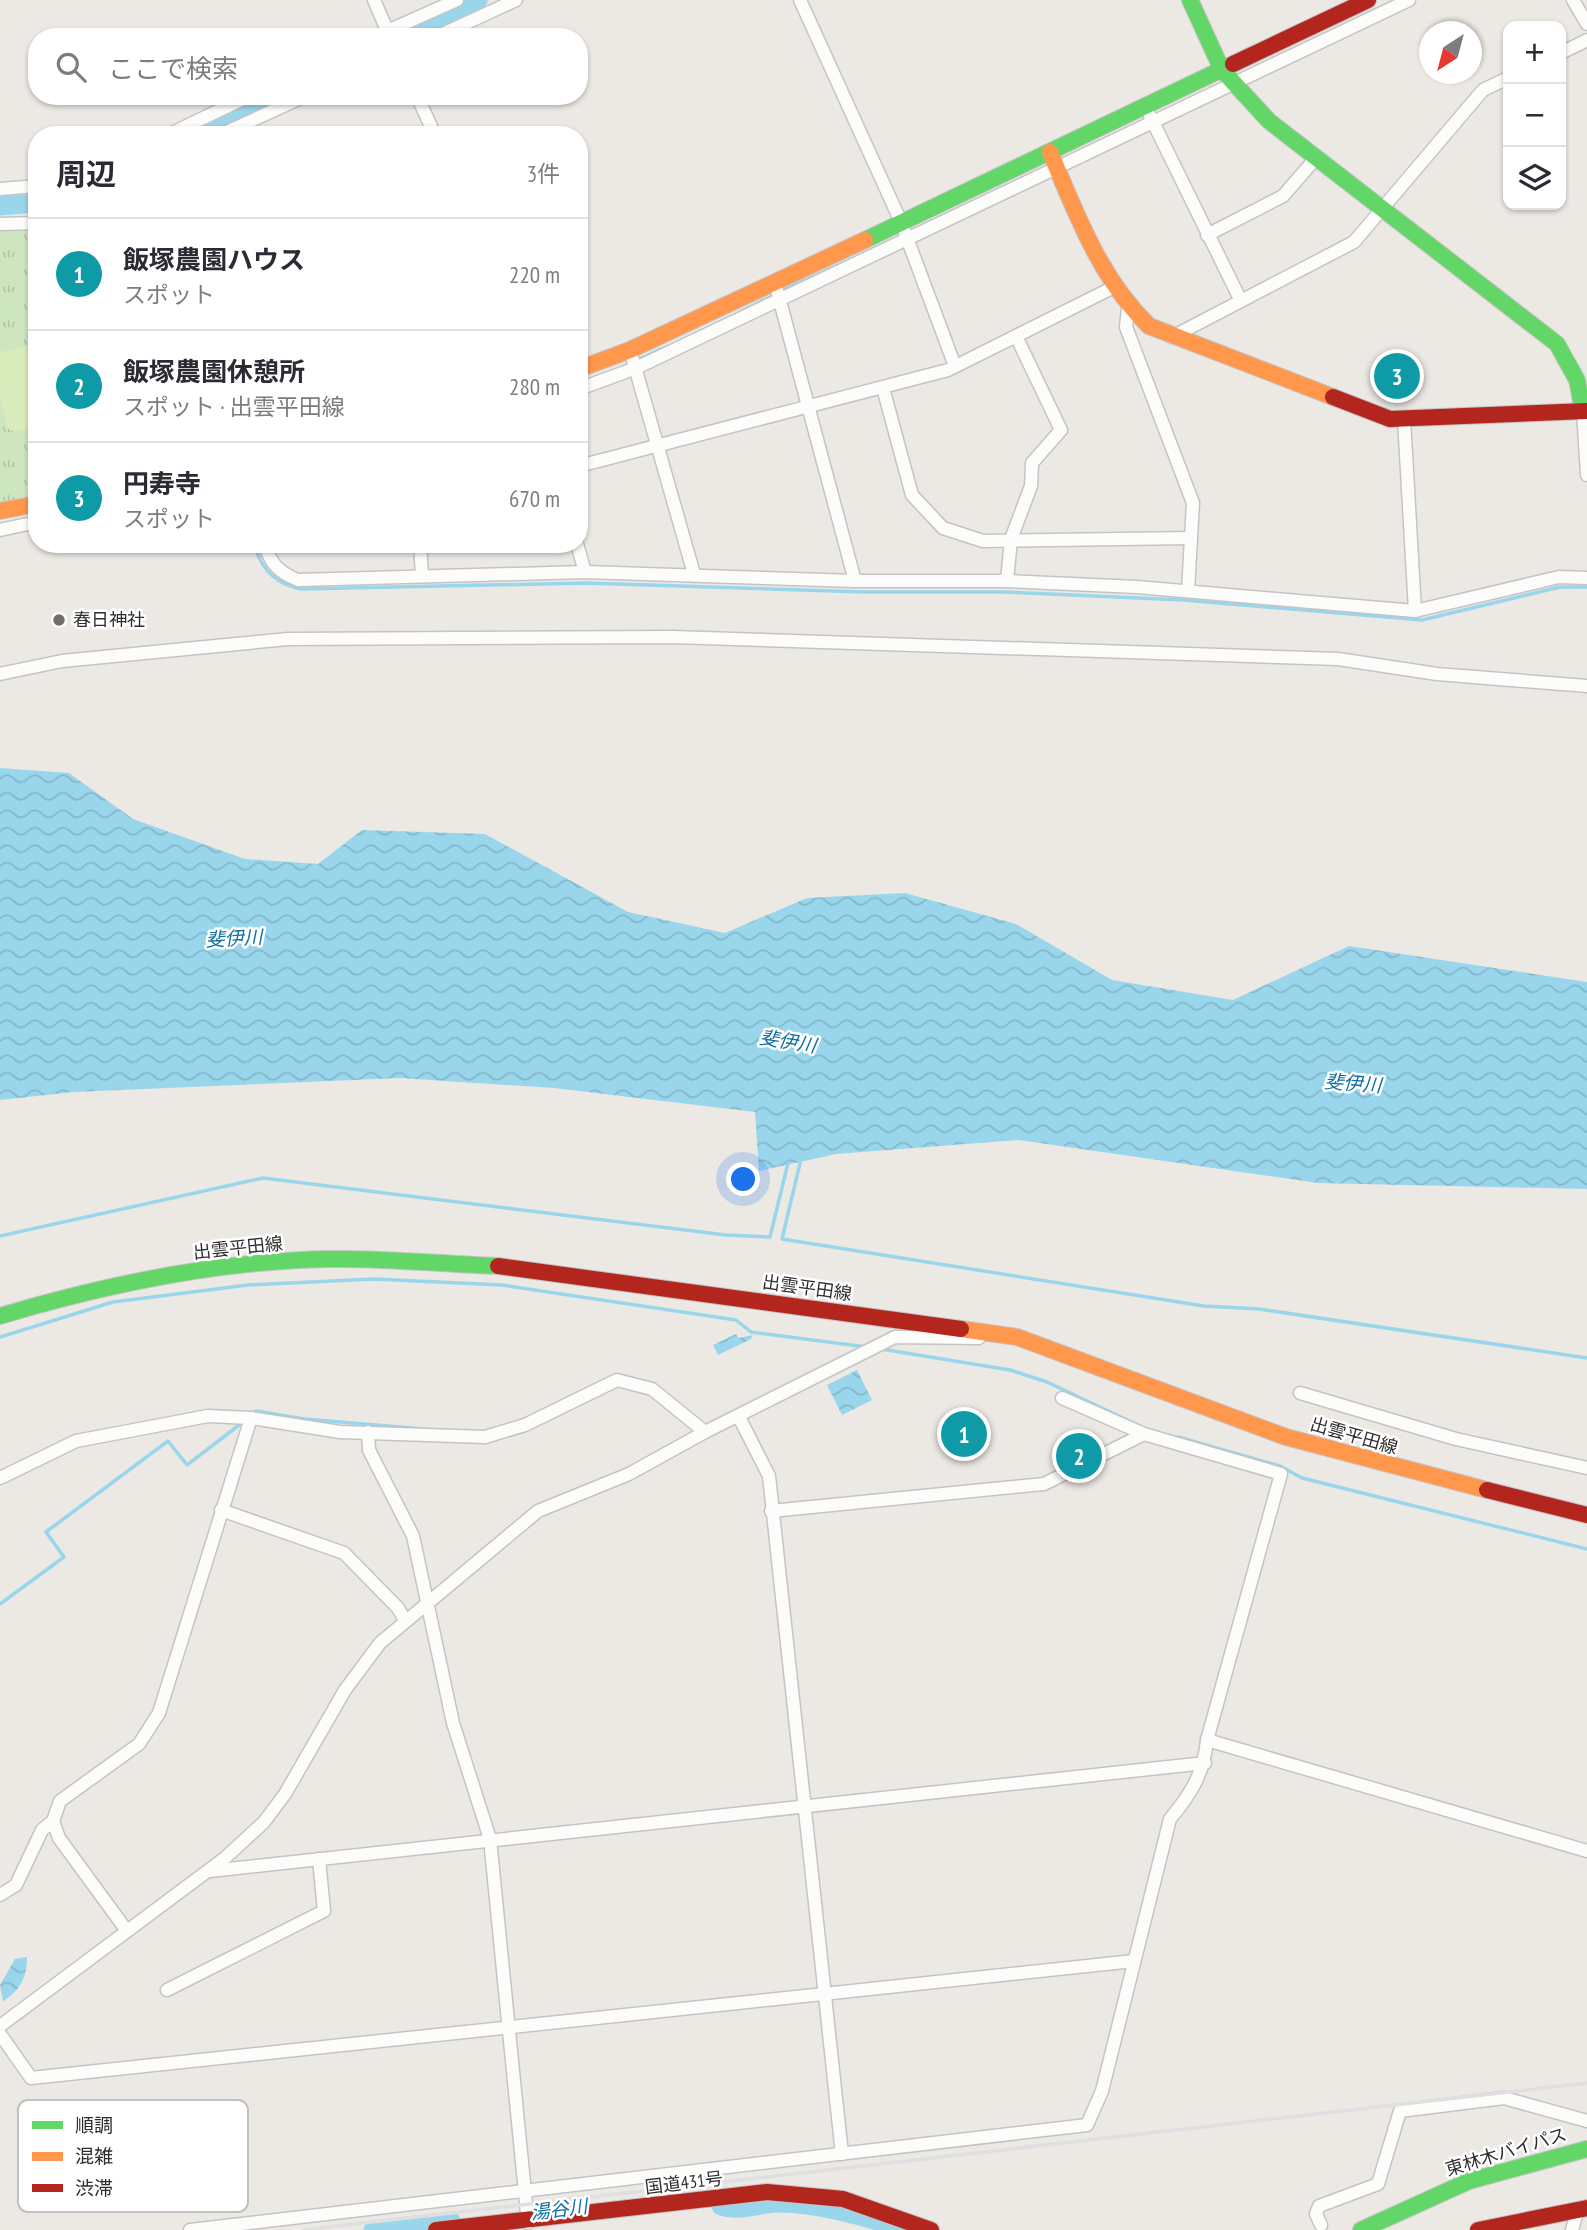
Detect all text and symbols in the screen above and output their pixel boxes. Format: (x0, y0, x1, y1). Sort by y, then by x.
north arrow (1419, 21, 1482, 84)
map controls (1503, 21, 1566, 210)
button: + (1503, 21, 1566, 84)
search box (28, 28, 588, 105)
icon: search (52, 48, 90, 86)
text: ここで検索 (108, 52, 238, 85)
button: − (1503, 84, 1566, 147)
button: layers (1503, 147, 1566, 210)
text: 周辺 (56, 154, 116, 193)
text: 3件 (527, 159, 560, 188)
text: 飯塚農園ハウス (123, 243, 305, 276)
text: 1 (74, 260, 85, 289)
text: 220 m (509, 260, 560, 289)
text: スポット (123, 280, 215, 309)
pin: 3 (1374, 350, 1420, 402)
text: 飯塚農園休憩所 (123, 355, 305, 388)
text: 2 (74, 372, 85, 401)
text: 280 m (509, 372, 560, 401)
text: スポット · 出雲平田線 (123, 392, 345, 421)
text: 円寿寺 (123, 467, 201, 500)
text: 3 (74, 484, 85, 513)
text: 670 m (509, 484, 560, 513)
text: スポット (123, 504, 215, 533)
place label: 春日神社 (73, 608, 145, 631)
marker: 春日神社 (51, 612, 67, 628)
water label: 斐伊川 (205, 924, 265, 951)
water label: 斐伊川 (758, 1025, 820, 1058)
water label: 斐伊川 (1324, 1069, 1384, 1097)
your location (726, 1162, 760, 1196)
street label: 出雲平田線 (192, 1231, 284, 1264)
street label: 出雲平田線 (761, 1270, 853, 1305)
pin: 1 (941, 1408, 987, 1460)
street label: 出雲平田線 (1308, 1412, 1401, 1459)
pin: 2 (1056, 1430, 1102, 1482)
legend (18, 2100, 248, 2212)
text: 順調 (75, 2113, 113, 2137)
street label: 東林木バイパス (1442, 2122, 1569, 2181)
text: 混雑 (75, 2144, 113, 2168)
street label: 国道431号 (644, 2166, 724, 2199)
text: 渋滞 (75, 2176, 113, 2200)
water label: 湯谷川 (529, 2193, 591, 2224)

